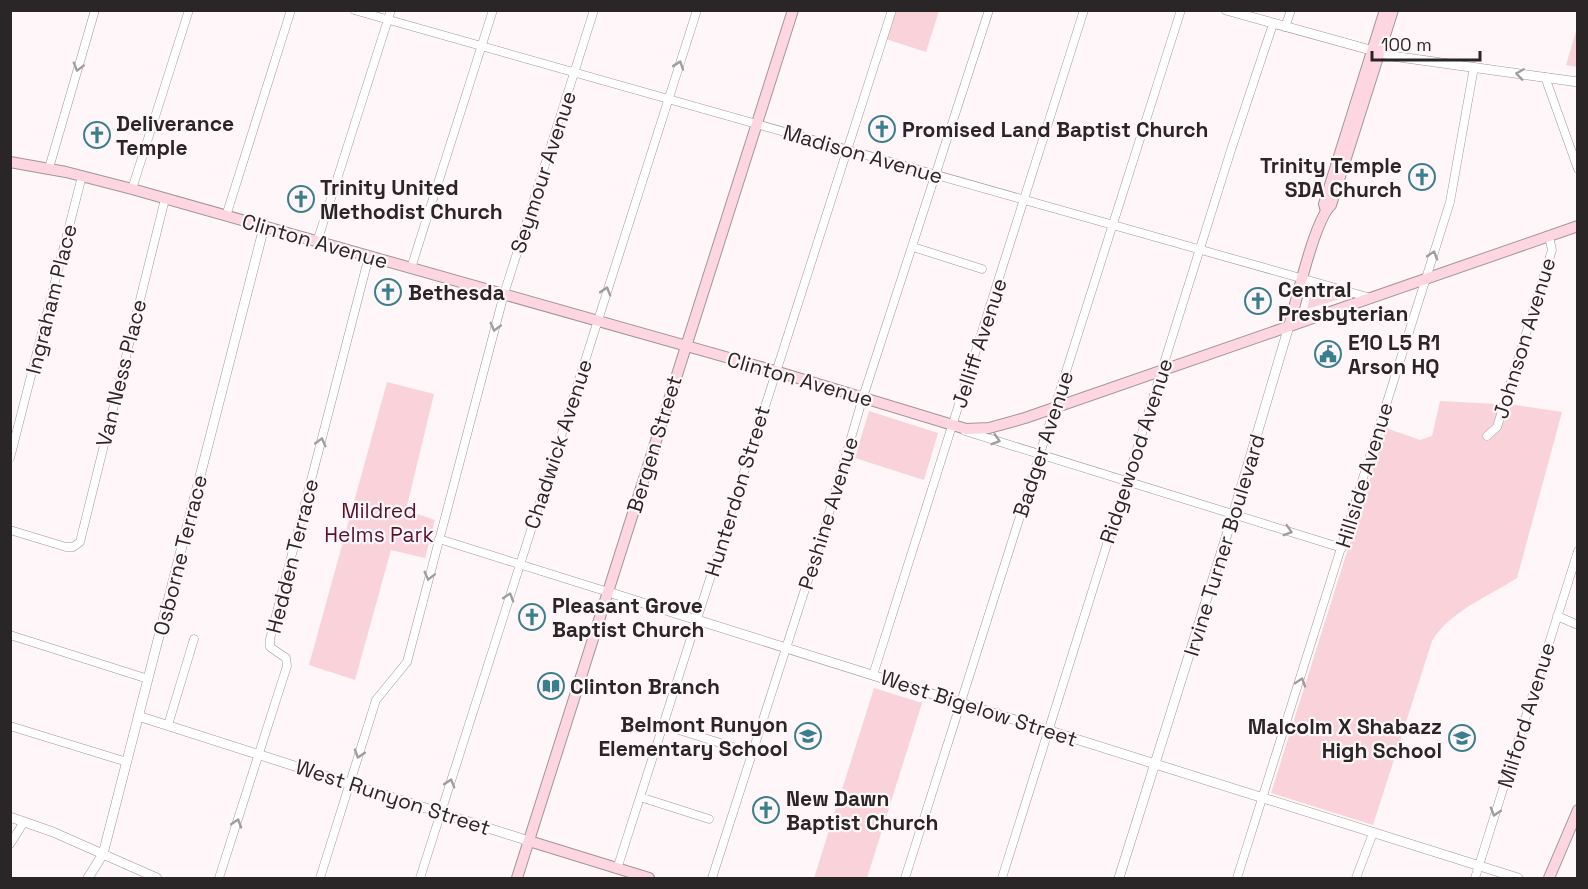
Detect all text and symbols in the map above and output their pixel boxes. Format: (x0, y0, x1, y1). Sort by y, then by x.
scale bar (1372, 24, 1480, 62)
text: 100 m (1381, 33, 1432, 56)
one-way arrow (671, 60, 684, 71)
one-way arrow (73, 62, 86, 72)
one-way arrow (1515, 68, 1524, 80)
street label: Seymour Avenue (504, 87, 582, 257)
place label: Deliverance Temple (116, 110, 234, 161)
church icon: Promised Land Baptist Church (867, 114, 897, 144)
place label: Promised Land Baptist Church (902, 116, 1208, 143)
street label: Madison Avenue (780, 118, 946, 190)
church icon: Deliverance Temple (82, 120, 112, 150)
place label: Trinity Temple SDA Church (1260, 152, 1402, 203)
church icon: Trinity Temple SDA Church (1407, 162, 1437, 192)
place label: Trinity United Methodist Church (320, 174, 503, 225)
church icon: Trinity United Methodist Church (286, 184, 316, 214)
street label: Clinton Avenue (239, 207, 391, 275)
street label: Ingraham Place (19, 221, 83, 377)
one-way arrow (1425, 250, 1438, 261)
street label: Johnson Avenue (1487, 254, 1561, 422)
street label: Jelliff Avenue (945, 275, 1013, 411)
place label: Central Presbyterian (1278, 276, 1408, 327)
church icon: Bethesda (373, 277, 403, 307)
place label: Bethesda (408, 279, 505, 306)
one-way arrow (599, 286, 611, 297)
church icon: Central Presbyterian (1243, 286, 1273, 316)
street label: Van Ness Place (90, 296, 152, 450)
one-way arrow (490, 321, 502, 332)
place label: E10 L5 R1 Arson HQ (1348, 329, 1440, 380)
public building icon: E10 L5 R1 Arson HQ (1313, 339, 1343, 369)
street label: Clinton Avenue (724, 345, 876, 413)
street label: Ridgewood Avenue (1093, 355, 1179, 547)
street label: Chadwick Avenue (518, 356, 598, 532)
street label: Badger Avenue (1007, 367, 1079, 521)
street label: Bergen Street (620, 372, 688, 516)
street label: Hillside Avenue (1329, 399, 1399, 551)
street label: Hunterdon Street (698, 402, 776, 580)
street label: Irvine Turner Boulevard (1177, 431, 1271, 659)
street label: Peshine Avenue (792, 433, 864, 593)
one-way arrow (990, 433, 1001, 446)
one-way arrow (314, 437, 326, 448)
street label: Osborne Terrace (147, 472, 213, 638)
street label: Hedden Terrace (260, 476, 324, 636)
park label: Mildred Helms Park (324, 497, 434, 548)
one-way arrow (1282, 524, 1292, 536)
one-way arrow (424, 571, 437, 581)
one-way arrow (502, 592, 514, 603)
place label: Pleasant Grove Baptist Church (552, 592, 704, 643)
church icon: Pleasant Grove Baptist Church (517, 602, 547, 632)
street label: Milford Avenue (1491, 639, 1561, 791)
street label: West Bigelow Street (877, 663, 1081, 753)
library icon: Clinton Branch (536, 671, 566, 701)
place label: Clinton Branch (570, 673, 720, 700)
one-way arrow (1293, 677, 1306, 688)
place label: Belmont Runyon Elementary School (598, 711, 788, 762)
place label: Malcolm X Shabazz High School (1248, 713, 1442, 764)
school or university icon: Belmont Runyon Elementary School (793, 721, 823, 751)
school or university icon: Malcolm X Shabazz High School (1447, 723, 1477, 753)
one-way arrow (353, 748, 366, 759)
street label: West Runyon Street (292, 753, 494, 841)
one-way arrow (443, 778, 456, 789)
place label: New Dawn Baptist Church (786, 785, 938, 836)
church icon: New Dawn Baptist Church (751, 795, 781, 825)
one-way arrow (1490, 806, 1503, 817)
one-way arrow (230, 818, 242, 829)

